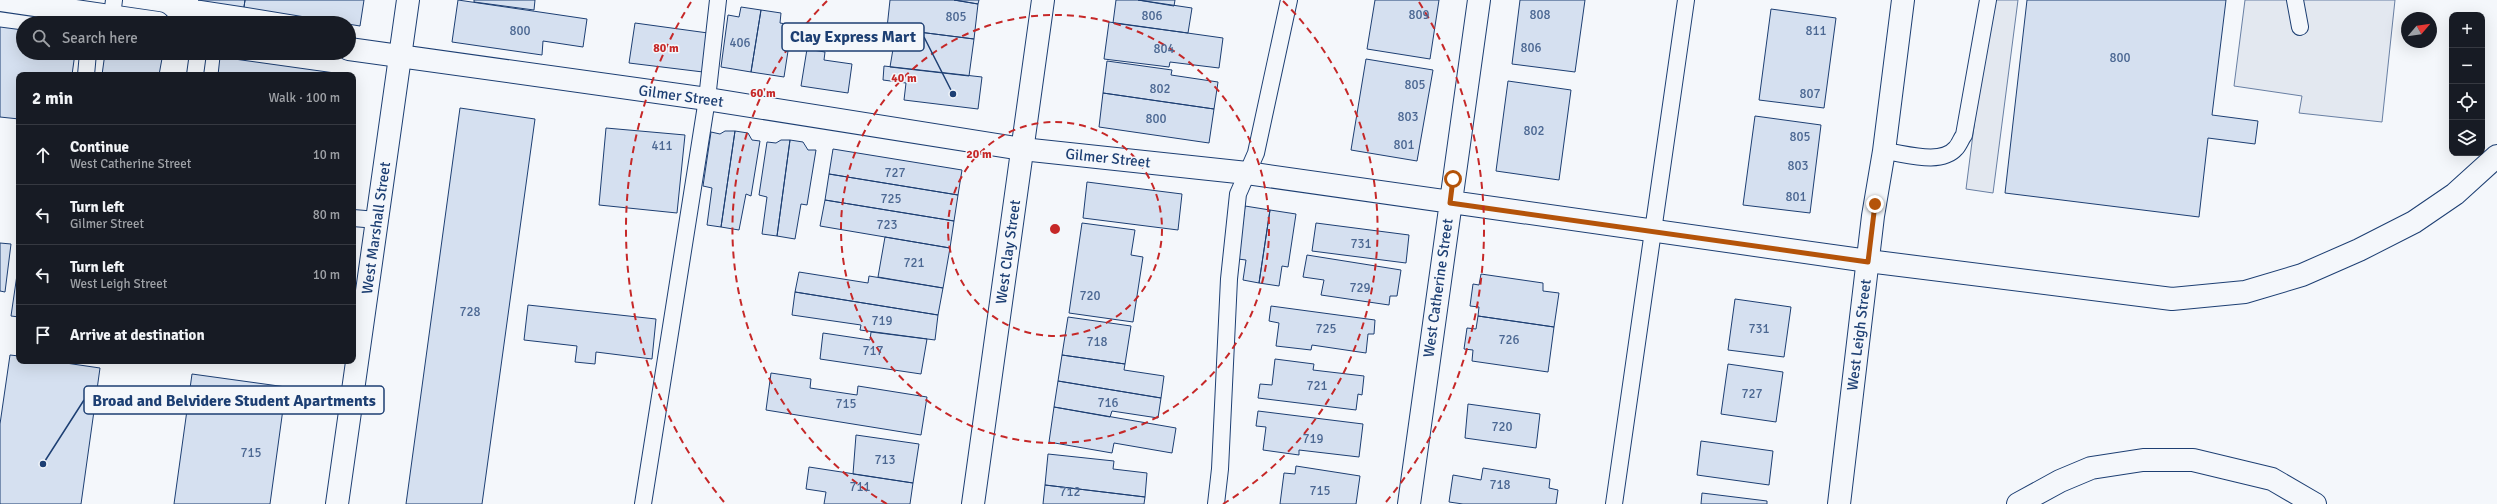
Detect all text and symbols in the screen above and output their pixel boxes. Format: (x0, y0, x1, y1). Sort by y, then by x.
house number: 809 (1408, 7, 1430, 23)
house number: 808 (1529, 7, 1551, 23)
house number: 806 (1141, 8, 1163, 24)
house number: 805 (945, 9, 967, 25)
north arrow (2401, 12, 2437, 48)
map controls (2449, 12, 2485, 156)
button: + (2449, 12, 2485, 48)
search box (16, 16, 356, 60)
house number: 800 (509, 23, 531, 39)
callout: Clay Express Mart (782, 23, 924, 51)
house number: 811 (1805, 23, 1827, 39)
icon: search (30, 27, 52, 49)
text: Clay Express Mart (790, 27, 916, 47)
text: Search here (62, 29, 138, 47)
house number: 406 (729, 35, 751, 51)
house number: 806 (1520, 40, 1542, 56)
text: 80 m (653, 41, 679, 56)
house number: 804 (1153, 41, 1175, 57)
button: − (2449, 48, 2485, 84)
house number: 800 (2109, 50, 2131, 66)
text: 40 m (891, 71, 917, 86)
house number: 805 (1404, 77, 1426, 93)
street label: Gilmer Street (637, 81, 725, 111)
house number: 802 (1149, 81, 1171, 97)
button: locate (2449, 84, 2485, 120)
text: 60 m (750, 86, 776, 101)
house number: 807 (1799, 86, 1821, 102)
text: 2 min (32, 88, 73, 109)
text: Walk · 100 m (269, 90, 340, 106)
house number: 803 (1397, 109, 1419, 125)
house number: 800 (1145, 111, 1167, 127)
button: layers (2449, 120, 2485, 156)
house number: 802 (1523, 123, 1545, 139)
house number: 805 (1789, 129, 1811, 145)
house number: 801 (1393, 137, 1415, 153)
text: Continue (70, 138, 129, 156)
house number: 411 (651, 138, 673, 154)
icon: ahead (32, 144, 54, 166)
street label: Gilmer Street (1065, 145, 1151, 171)
text: 10 m (313, 147, 340, 163)
text: 20 m (966, 147, 992, 162)
text: West Catherine Street (70, 156, 191, 172)
house number: 803 (1787, 158, 1809, 174)
street label: West Marshall Street (358, 161, 394, 295)
house number: 727 (884, 165, 906, 181)
route start (1444, 170, 1462, 188)
house number: 801 (1785, 189, 1807, 205)
house number: 725 (880, 191, 902, 207)
route end (1866, 195, 1884, 213)
text: Turn left (70, 198, 124, 216)
street label: West Clay Street (992, 199, 1024, 305)
icon: left (32, 204, 54, 226)
text: 80 m (313, 207, 340, 223)
text: Gilmer Street (70, 216, 144, 232)
house number: 723 (876, 217, 898, 233)
street label: West Catherine Street (1419, 217, 1457, 359)
centre of rings (1048, 222, 1062, 236)
house number: 731 (1350, 236, 1372, 252)
house number: 721 (903, 255, 925, 271)
text: Turn left (70, 258, 124, 276)
icon: left (32, 264, 54, 286)
text: 10 m (313, 267, 340, 283)
text: West Leigh Street (70, 276, 167, 292)
street label: West Leigh Street (1843, 278, 1875, 392)
house number: 729 (1349, 280, 1371, 296)
house number: 720 (1079, 288, 1101, 304)
house number: 728 (459, 304, 481, 320)
house number: 719 (871, 313, 893, 329)
house number: 725 (1315, 321, 1337, 337)
house number: 731 (1748, 321, 1770, 337)
icon: arrive (32, 324, 54, 346)
text: Arrive at destination (70, 326, 205, 344)
house number: 726 (1498, 332, 1520, 348)
house number: 718 (1086, 334, 1108, 350)
house number: 717 (862, 343, 884, 359)
house number: 721 (1306, 378, 1328, 394)
callout: Broad and Belvidere Student Apartments (84, 386, 384, 414)
house number: 727 (1741, 386, 1763, 402)
text: Broad and Belvidere Student Apartments (92, 391, 376, 411)
house number: 716 (1097, 395, 1119, 411)
house number: 715 (835, 396, 857, 412)
house number: 720 (1491, 419, 1513, 435)
house number: 719 (1302, 431, 1324, 447)
house number: 715 (240, 445, 262, 461)
house number: 713 (874, 452, 896, 468)
house number: 718 (1489, 477, 1511, 493)
house number: 711 (849, 479, 871, 495)
house number: 715 (1309, 483, 1331, 499)
house number: 712 (1059, 484, 1081, 500)

